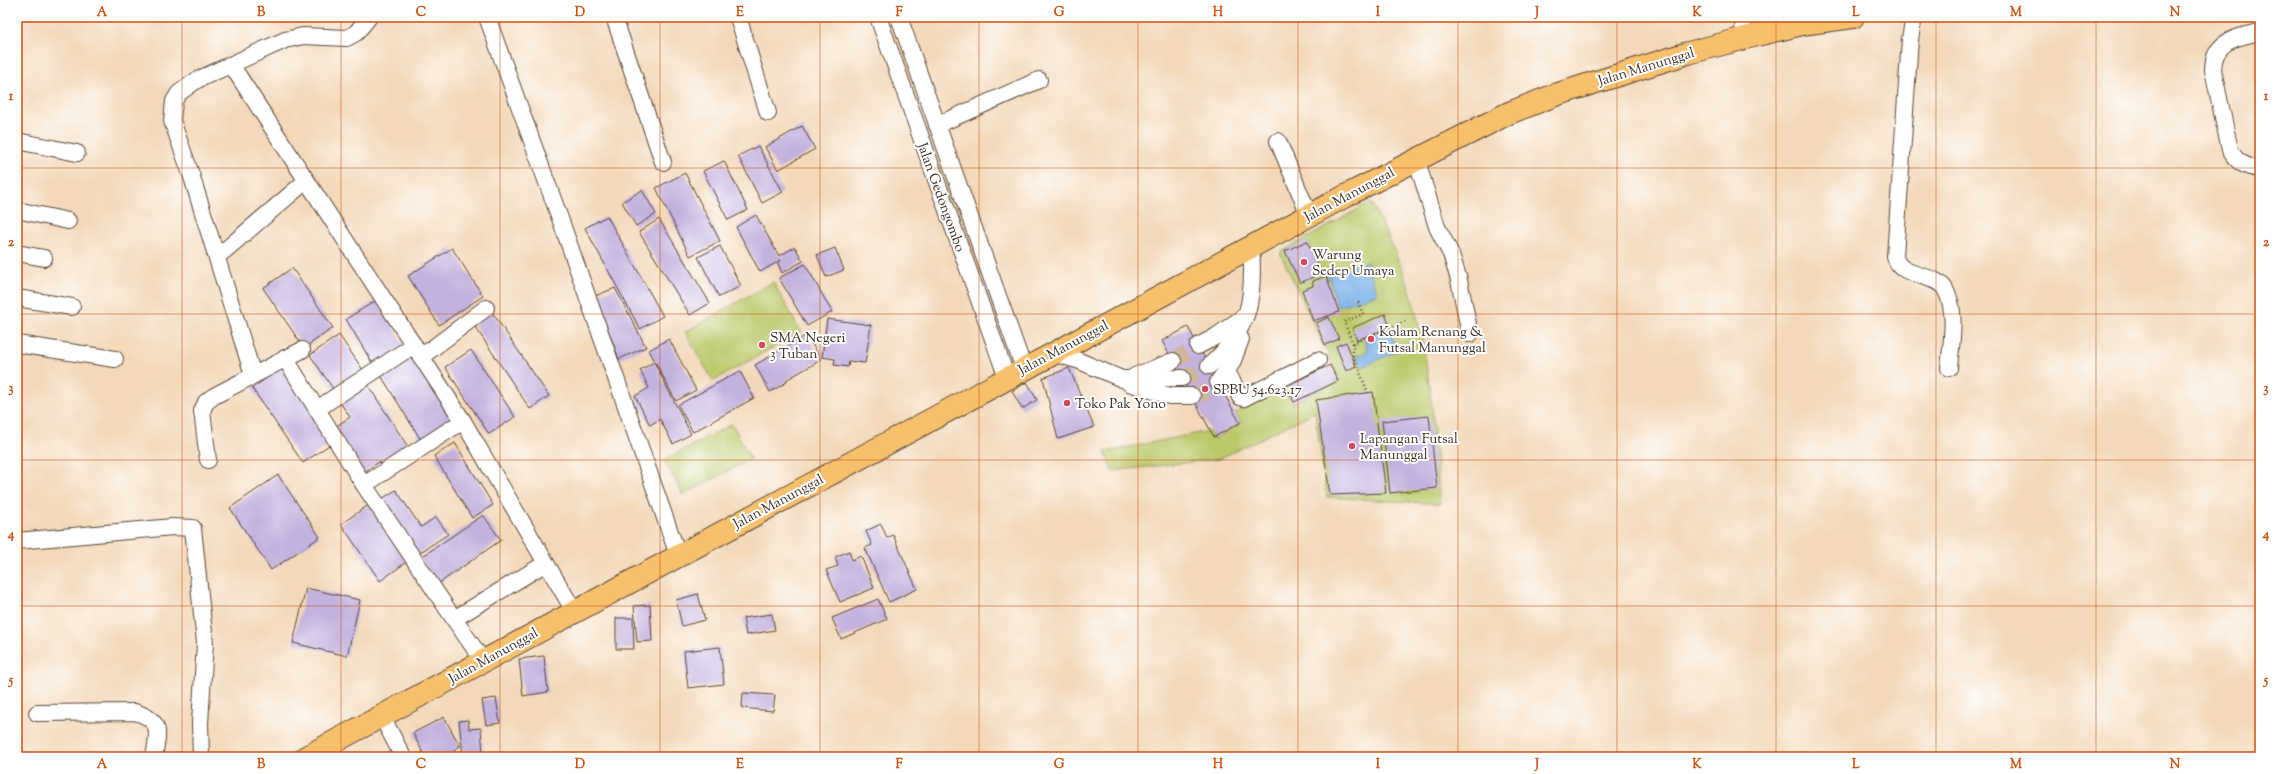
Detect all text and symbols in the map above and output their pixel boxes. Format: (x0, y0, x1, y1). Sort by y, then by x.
text: A (97, 4, 108, 22)
text: B (257, 4, 266, 22)
text: C (416, 4, 426, 22)
text: D (575, 4, 585, 22)
text: E (736, 4, 744, 22)
text: F (895, 4, 903, 22)
text: G (1054, 4, 1065, 22)
text: H (1213, 4, 1224, 22)
text: I (1376, 4, 1381, 22)
text: J (1534, 4, 1539, 22)
text: K (1692, 4, 1702, 22)
text: L (1852, 4, 1860, 22)
text: M (2010, 4, 2022, 22)
text: N (2170, 4, 2181, 22)
street label: Jalan Manunggal (1595, 44, 1697, 92)
text: 1 (9, 88, 14, 106)
text: 1 (2264, 88, 2269, 106)
street label: Jalan Gedongombo (911, 139, 969, 255)
street label: Jalan Manunggal (1300, 163, 1399, 228)
text: 2 (8, 234, 15, 252)
text: 2 (2263, 234, 2270, 252)
place label: Warung Sedep Umaya (1312, 246, 1395, 282)
marker: Warung Sedep Umaya (1299, 257, 1309, 267)
street label: Jalan Manunggal (1014, 316, 1113, 381)
place label: Kolam Renang & Futsal Manunggal (1379, 323, 1486, 359)
place label: SMA Negeri 3 Tuban (770, 329, 845, 365)
marker: Kolam Renang & Futsal Manunggal (1366, 334, 1376, 344)
marker: SMA Negeri 3 Tuban (757, 340, 767, 350)
text: 3 (8, 380, 14, 398)
text: 3 (2263, 380, 2269, 398)
place label: SPBU 54.623.17 (1213, 381, 1302, 401)
marker: SPBU 54.623.17 (1200, 384, 1210, 394)
place label: Toko Pak Yono (1075, 395, 1166, 415)
marker: Toko Pak Yono (1062, 398, 1072, 408)
place label: Lapangan Futsal Manunggal (1360, 430, 1458, 466)
marker: Lapangan Futsal Manunggal (1347, 441, 1357, 451)
street label: Jalan Manunggal (729, 470, 828, 535)
text: 4 (7, 526, 15, 544)
text: 4 (2262, 526, 2270, 544)
street label: Jalan Manunggal (445, 624, 543, 690)
text: 5 (8, 672, 14, 690)
text: 5 (2263, 672, 2269, 690)
text: A (97, 756, 108, 774)
text: B (257, 756, 266, 774)
text: C (416, 756, 426, 774)
text: D (575, 756, 585, 774)
text: E (736, 756, 744, 774)
text: F (895, 756, 903, 774)
text: G (1054, 756, 1065, 774)
text: H (1213, 756, 1224, 774)
text: I (1376, 756, 1381, 774)
text: J (1534, 756, 1539, 774)
text: K (1692, 756, 1702, 774)
text: L (1852, 756, 1860, 774)
text: M (2010, 756, 2022, 774)
text: N (2170, 756, 2181, 774)

